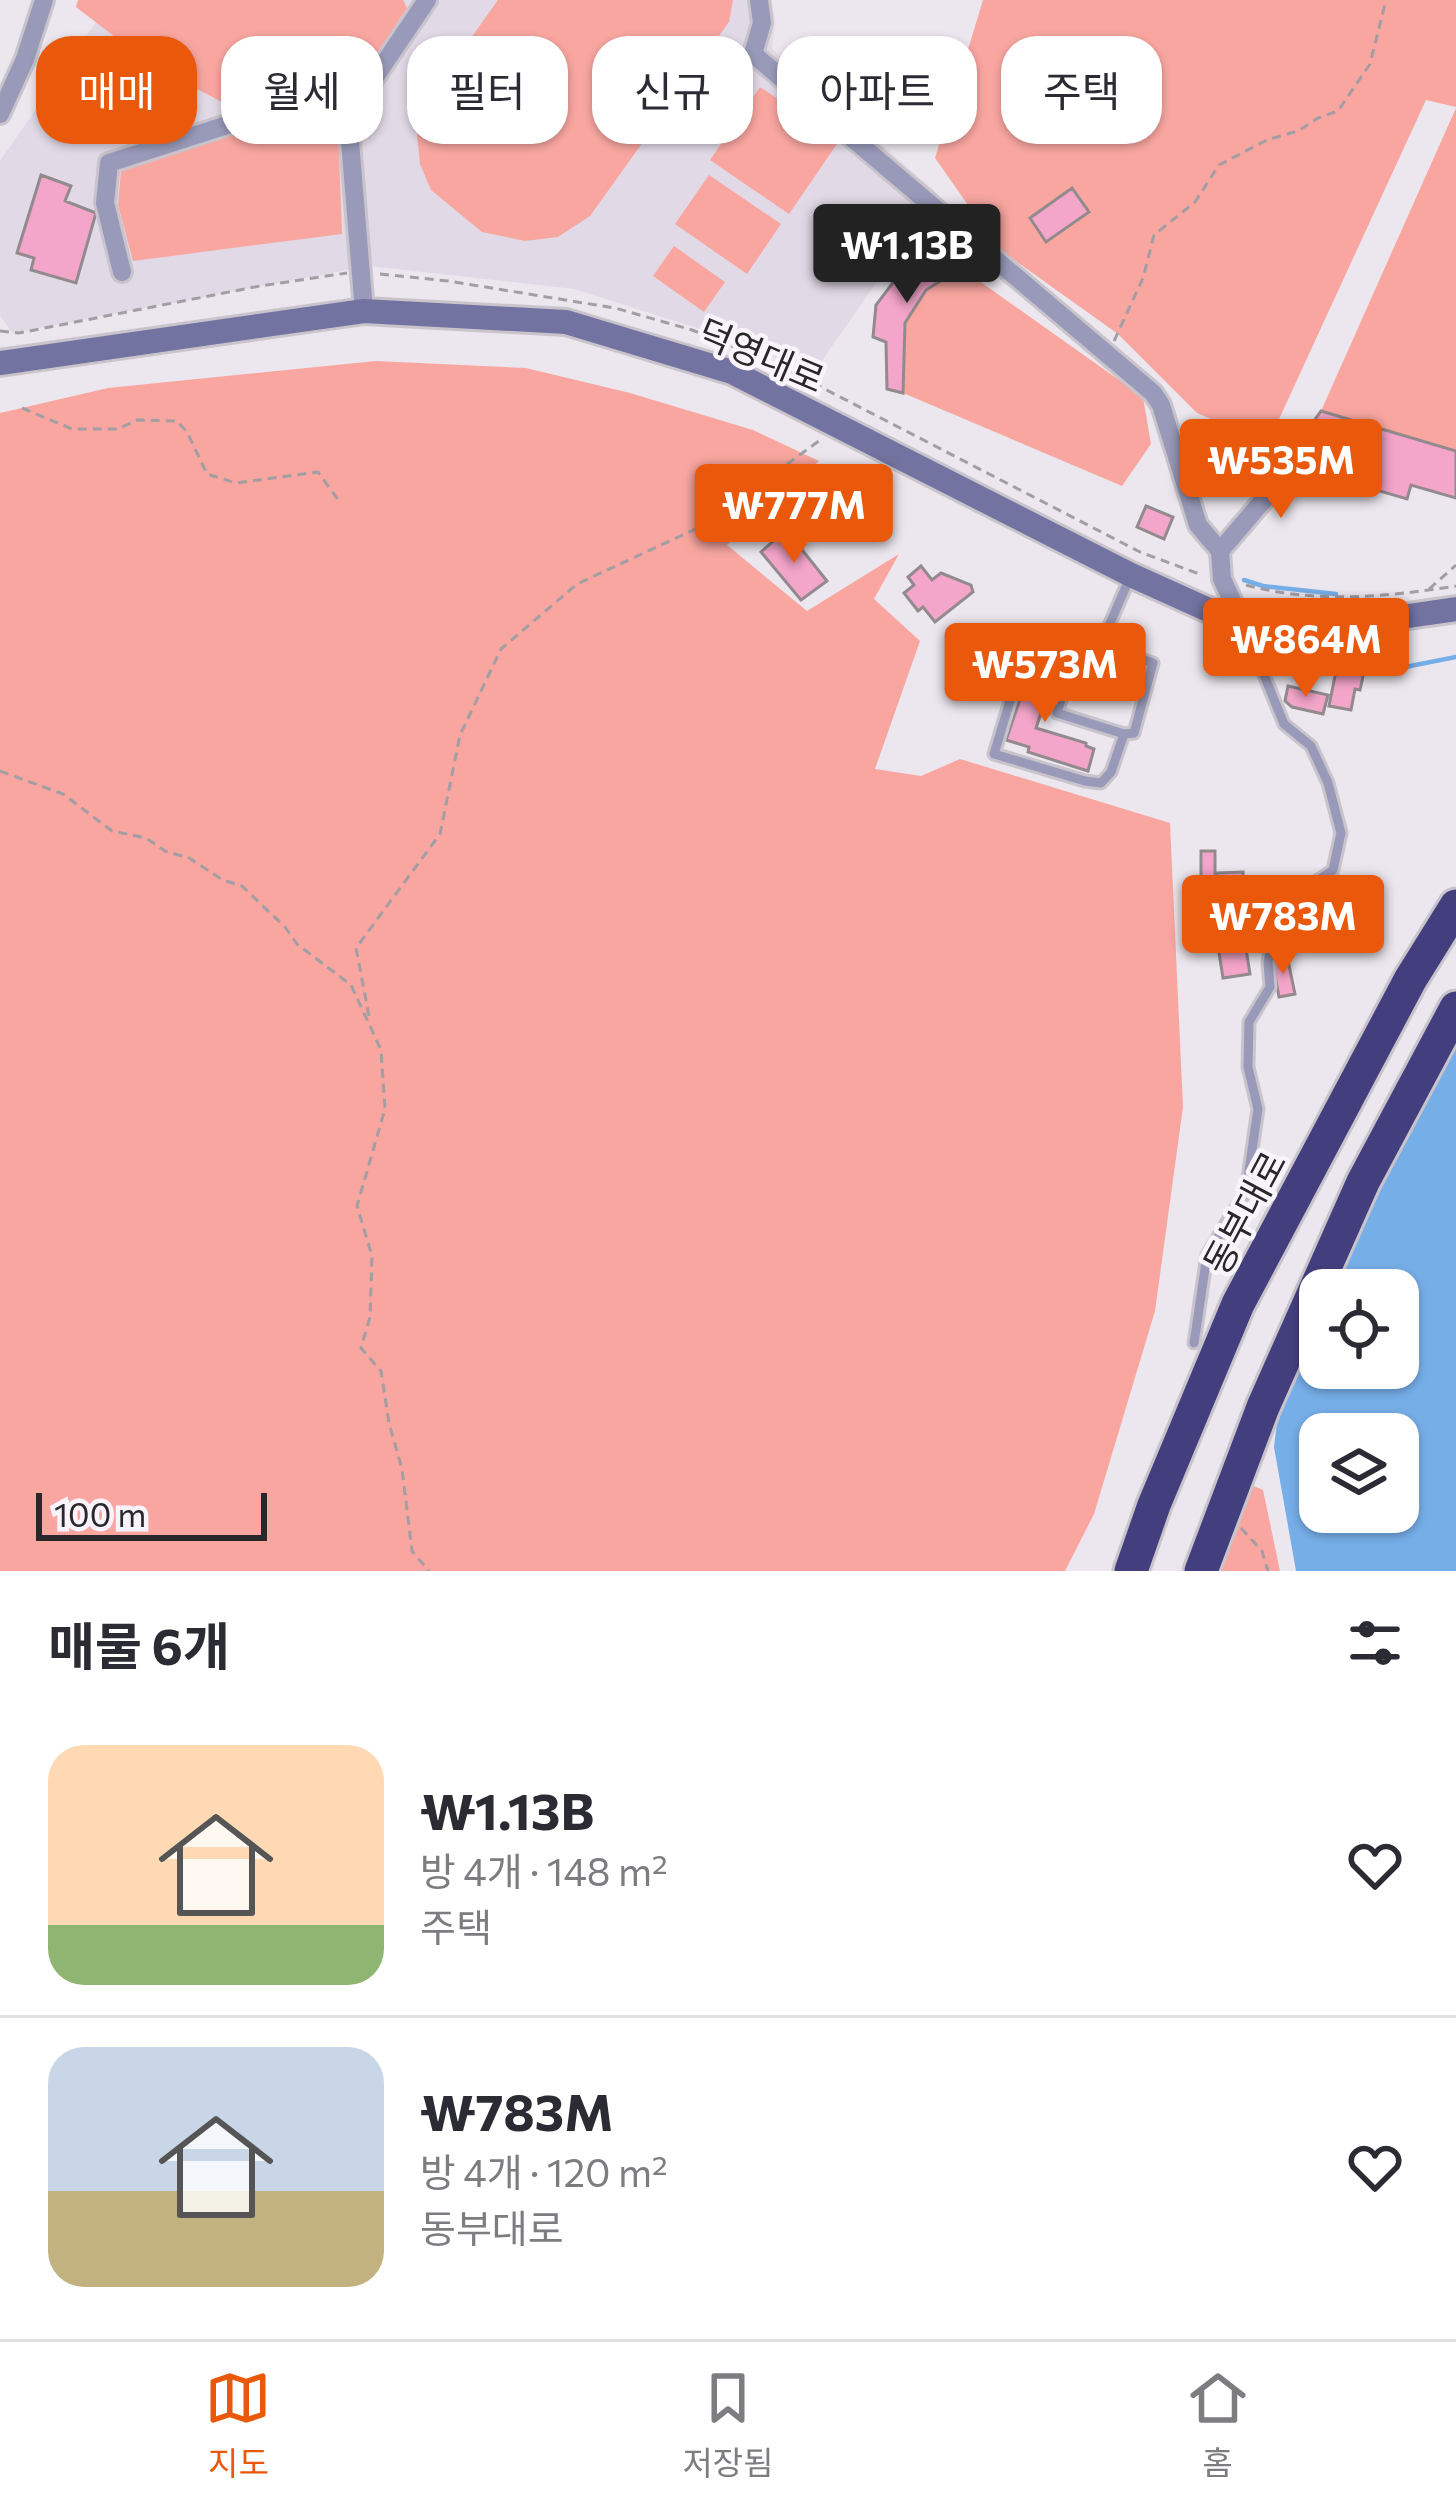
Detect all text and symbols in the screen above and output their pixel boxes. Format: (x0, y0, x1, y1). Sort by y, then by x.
chip: 매매 (36, 36, 197, 144)
chip: 월세 (221, 36, 383, 144)
chip: 필터 (407, 36, 568, 144)
chip: 신규 (592, 36, 753, 144)
chip: 아파트 (777, 36, 977, 144)
chip: 주택 (1001, 36, 1162, 144)
pin: ₩1.13B (809, 204, 1005, 306)
text: ₩1.13B (840, 219, 974, 267)
street label: 덕영대로 (692, 308, 832, 400)
pin: ₩535M (1197, 419, 1365, 521)
text: ₩535M (1207, 434, 1355, 482)
pin: ₩777M (710, 464, 878, 566)
text: ₩777M (722, 479, 866, 527)
pin: ₩864M (1222, 598, 1390, 700)
text: ₩864M (1230, 613, 1382, 661)
pin: ₩573M (961, 623, 1129, 725)
text: ₩573M (972, 638, 1118, 686)
pin: ₩783M (1199, 875, 1367, 977)
text: ₩783M (1209, 890, 1357, 938)
street label: 동부대로 (1192, 1143, 1294, 1281)
map controls (1299, 1269, 1419, 1533)
button: locate (1299, 1269, 1419, 1389)
button: layers (1299, 1413, 1419, 1533)
scale bar (36, 1487, 267, 1540)
text: 100 m (54, 1493, 146, 1534)
icon: filters (1342, 1610, 1408, 1676)
text: 매물 6개 (48, 1613, 230, 1676)
text: ₩1.13B (420, 1778, 594, 1841)
icon: home (144, 1793, 288, 1937)
icon: heart (1342, 1832, 1408, 1898)
text: 방 4개 · 148 m² (420, 1846, 668, 1894)
text: 주택 (420, 1902, 492, 1950)
text: ₩783M (420, 2079, 613, 2142)
icon: home (144, 2095, 288, 2239)
icon: heart (1342, 2134, 1408, 2200)
text: 방 4개 · 120 m² (420, 2147, 668, 2195)
text: 동부대로 (420, 2203, 564, 2251)
tab: 지도 (205, 2365, 271, 2485)
tab: 저장됨 (682, 2365, 774, 2485)
tab: 홈 (1185, 2365, 1251, 2485)

